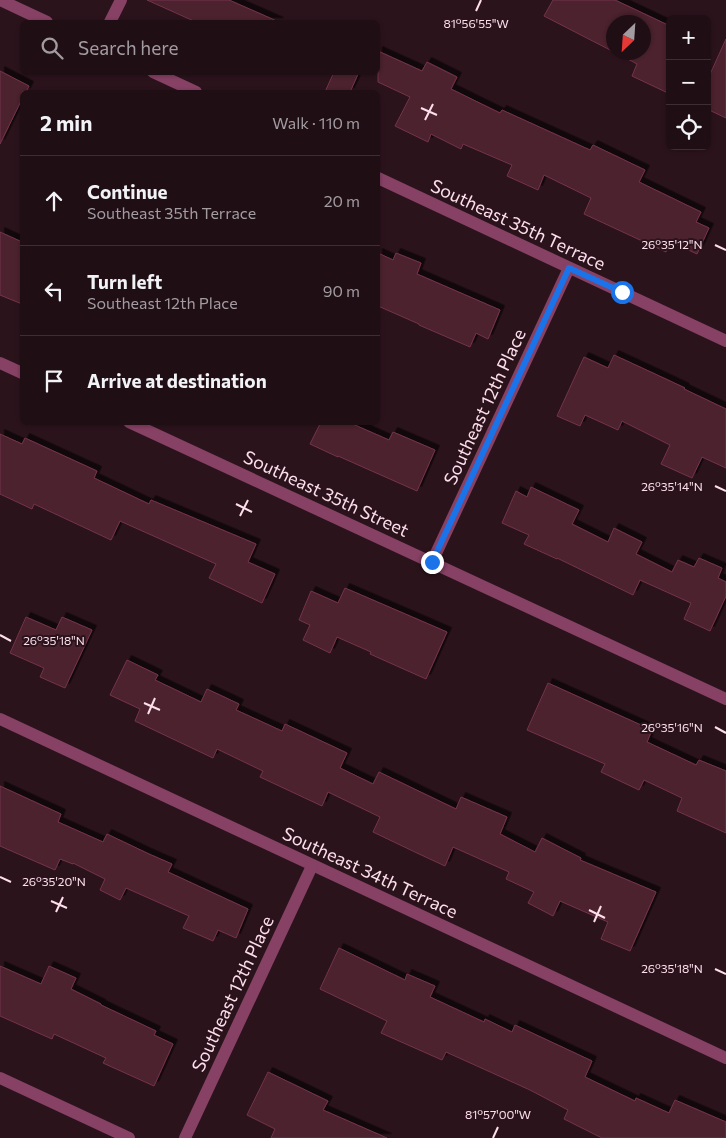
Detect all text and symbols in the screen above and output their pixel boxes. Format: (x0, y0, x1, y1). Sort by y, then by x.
north arrow (606, 15, 651, 60)
map controls (666, 15, 711, 150)
button: + (666, 15, 711, 60)
text: 81°56'55"W (443, 16, 509, 30)
search box (20, 20, 380, 75)
icon: search (38, 34, 66, 62)
text: Search here (78, 36, 178, 59)
button: − (666, 60, 711, 105)
button: locate (666, 105, 711, 150)
text: 2 min (40, 110, 92, 135)
text: Walk · 110 m (272, 113, 360, 132)
street label: Southeast 35th Terrace (428, 174, 609, 274)
text: Continue (87, 180, 167, 203)
icon: ahead (40, 187, 68, 215)
text: 20 m (324, 191, 360, 210)
text: Southeast 35th Terrace (87, 203, 256, 222)
text: 26°35'12"N (642, 237, 702, 251)
text: Turn left (87, 270, 162, 293)
icon: left (40, 277, 68, 305)
text: 90 m (323, 281, 360, 300)
route start (611, 281, 634, 304)
text: Southeast 12th Place (87, 293, 238, 312)
street label: Southeast 12th Place (438, 325, 530, 488)
icon: arrive (40, 367, 68, 395)
text: Arrive at destination (87, 369, 267, 392)
street label: Southeast 35th Street (240, 445, 412, 541)
text: 26°35'14"N (641, 479, 703, 493)
route end (421, 551, 444, 574)
text: 26°35'18"N (23, 633, 85, 647)
text: 26°35'16"N (641, 720, 703, 734)
street label: Southeast 34th Terrace (279, 822, 462, 922)
text: 26°35'20"N (22, 874, 86, 888)
street label: Southeast 12th Place (186, 912, 278, 1075)
text: 26°35'18"N (641, 961, 703, 975)
text: 81°57'00"W (465, 1107, 531, 1121)

